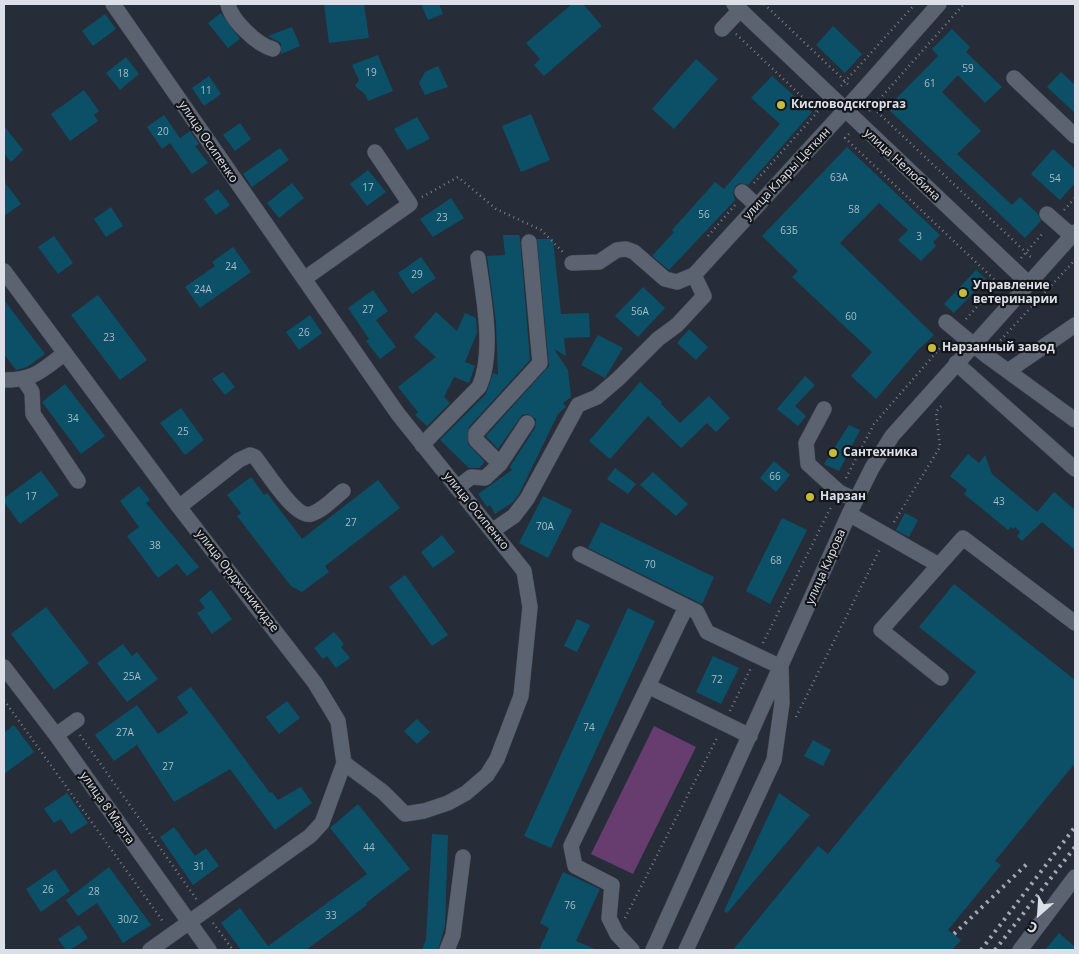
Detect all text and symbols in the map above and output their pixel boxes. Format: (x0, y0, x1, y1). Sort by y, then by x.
house number: 59 (962, 63, 974, 75)
house number: 19 (365, 67, 377, 79)
house number: 18 (117, 68, 129, 80)
house number: 61 (924, 78, 936, 90)
house number: 11 (200, 85, 212, 97)
street label: улица Осипенко (175, 98, 241, 186)
place label: Кисловодскгоргаз (791, 98, 906, 112)
marker: Кисловодскгоргаз (775, 99, 787, 111)
street label: улица Клары Цеткин (740, 125, 834, 223)
house number: 20 (157, 126, 169, 138)
street label: улица Нелюбина (861, 126, 943, 204)
house number: 63А (830, 172, 848, 184)
house number: 54 (1049, 173, 1061, 185)
house number: 17 (362, 182, 374, 194)
house number: 58 (848, 204, 860, 216)
house number: 56 (698, 209, 710, 221)
house number: 23 (436, 212, 448, 224)
house number: 63Б (780, 225, 798, 237)
house number: 3 (916, 231, 922, 243)
house number: 24 (225, 261, 237, 273)
house number: 29 (411, 269, 423, 281)
place label: Управление ветеринарии (973, 279, 1058, 307)
house number: 24А (194, 284, 212, 296)
marker: Управление ветеринарии (957, 287, 969, 299)
house number: 27 (362, 304, 374, 316)
house number: 56А (631, 306, 649, 318)
house number: 60 (845, 311, 857, 323)
house number: 26 (298, 327, 310, 339)
house number: 23 (103, 332, 115, 344)
place label: Нарзанный завод (942, 341, 1055, 355)
marker: Нарзанный завод (926, 342, 938, 354)
house number: 34 (67, 413, 79, 425)
house number: 25 (177, 426, 189, 438)
place label: Сантехника (843, 446, 918, 460)
marker: Сантехника (827, 447, 839, 459)
street label: улица Осипенко (440, 469, 512, 553)
house number: 66 (769, 471, 781, 483)
place label: Нарзан (820, 490, 866, 504)
house number: 17 (25, 491, 37, 503)
marker: Нарзан (804, 491, 816, 503)
house number: 43 (993, 496, 1005, 508)
house number: 27 (345, 517, 357, 529)
house number: 70А (536, 521, 554, 533)
street label: улица Орджоникидзе (193, 527, 281, 635)
street label: улица Кирова (803, 527, 849, 607)
house number: 38 (149, 540, 161, 552)
house number: 68 (770, 555, 782, 567)
house number: 70 (644, 559, 656, 571)
house number: 25А (123, 671, 141, 683)
house number: 72 (711, 674, 723, 686)
house number: 74 (583, 722, 595, 734)
house number: 27А (116, 727, 134, 739)
house number: 27 (162, 761, 174, 773)
street label: улица 8 Марта (77, 769, 137, 847)
house number: 44 (363, 842, 375, 854)
house number: 31 (193, 861, 205, 873)
house number: 26 (42, 884, 54, 896)
house number: 28 (88, 886, 100, 898)
north arrow (1014, 889, 1064, 939)
house number: 76 (564, 900, 576, 912)
house number: 33 (325, 910, 337, 922)
house number: 30/2 (118, 914, 138, 926)
text: С (1024, 917, 1040, 938)

